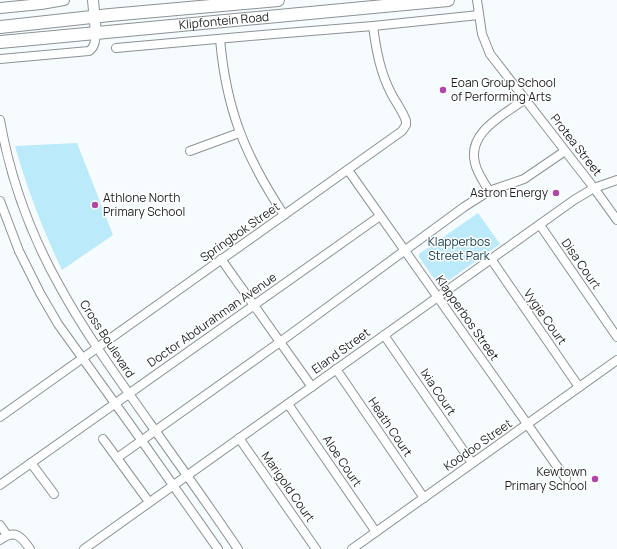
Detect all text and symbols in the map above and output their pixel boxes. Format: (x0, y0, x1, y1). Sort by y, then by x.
street label: Klipfontein Road (178, 8, 270, 33)
place label: Eoan Group School of Performing Arts (451, 74, 556, 105)
marker: Eoan Group School of Performing Arts (438, 85, 448, 95)
street label: Protea Street (547, 110, 606, 179)
place label: Astron Energy (470, 184, 549, 201)
marker: Astron Energy (551, 188, 561, 198)
place label: Athlone North Primary School (103, 189, 185, 220)
street label: Springbok Street (196, 198, 283, 265)
marker: Athlone North Primary School (90, 200, 100, 210)
park label: Klapperbos Street Park (428, 233, 491, 264)
street label: Disa Court (558, 235, 605, 293)
street label: Doctor Abdurahman Avenue (144, 268, 280, 371)
street label: Klapperbos Street (432, 272, 503, 364)
street label: Vygie Court (520, 285, 571, 348)
street label: Cross Boulevard (76, 296, 139, 381)
street label: Eland Street (308, 324, 373, 378)
street label: Ixia Court (417, 365, 460, 419)
street label: Heath Court (364, 394, 417, 460)
street label: Koodoo Street (440, 415, 515, 474)
street label: Aloe Court (319, 432, 366, 490)
street label: Marigold Court (258, 448, 319, 525)
place label: Kewtown Primary School (505, 463, 587, 494)
marker: Kewtown Primary School (590, 474, 600, 484)

